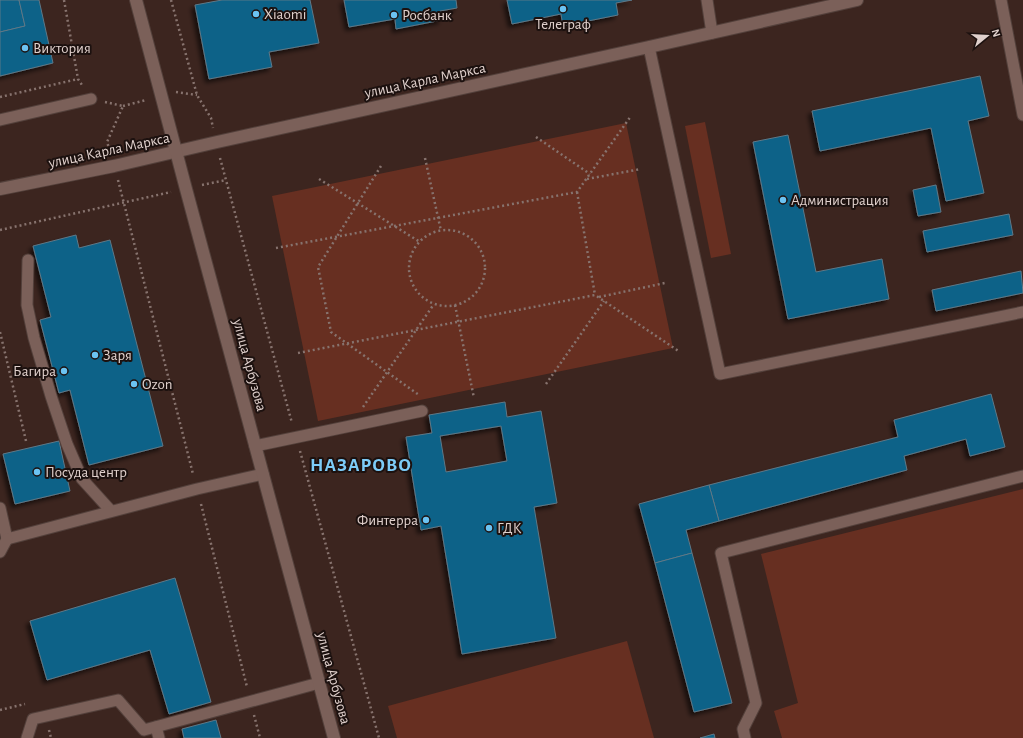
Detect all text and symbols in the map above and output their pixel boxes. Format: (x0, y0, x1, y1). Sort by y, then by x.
marker: Телеграф (558, 4, 568, 14)
place label: Xiaomi (264, 7, 306, 22)
place label: Росбанк (402, 8, 452, 23)
marker: Xiaomi (251, 9, 261, 19)
marker: Росбанк (389, 10, 399, 20)
north arrow (967, 16, 1007, 56)
place label: Телеграф (535, 17, 591, 32)
text: N (990, 28, 1002, 38)
place label: Виктория (33, 41, 91, 56)
marker: Виктория (20, 43, 30, 53)
street label: улица Карла Маркса (362, 60, 487, 101)
street label: улица Карла Маркса (46, 130, 171, 171)
place label: Администрация (791, 193, 889, 208)
marker: Администрация (778, 195, 788, 205)
street label: улица Арбузова (230, 316, 269, 413)
place label: Заря (103, 348, 132, 363)
marker: Заря (90, 350, 100, 360)
place label: Багира (13, 364, 56, 379)
marker: Багира (59, 366, 69, 376)
place label: Ozon (142, 377, 172, 392)
marker: Ozon (129, 379, 139, 389)
district label: НАЗАРОВО (310, 456, 412, 475)
place label: Посуда центр (45, 465, 127, 480)
marker: Посуда центр (32, 467, 42, 477)
place label: Финтерра (357, 513, 418, 528)
marker: Финтерра (421, 515, 431, 525)
place label: ГДК (497, 521, 522, 536)
marker: ГДК (484, 523, 494, 533)
street label: улица Арбузова (314, 629, 353, 726)

